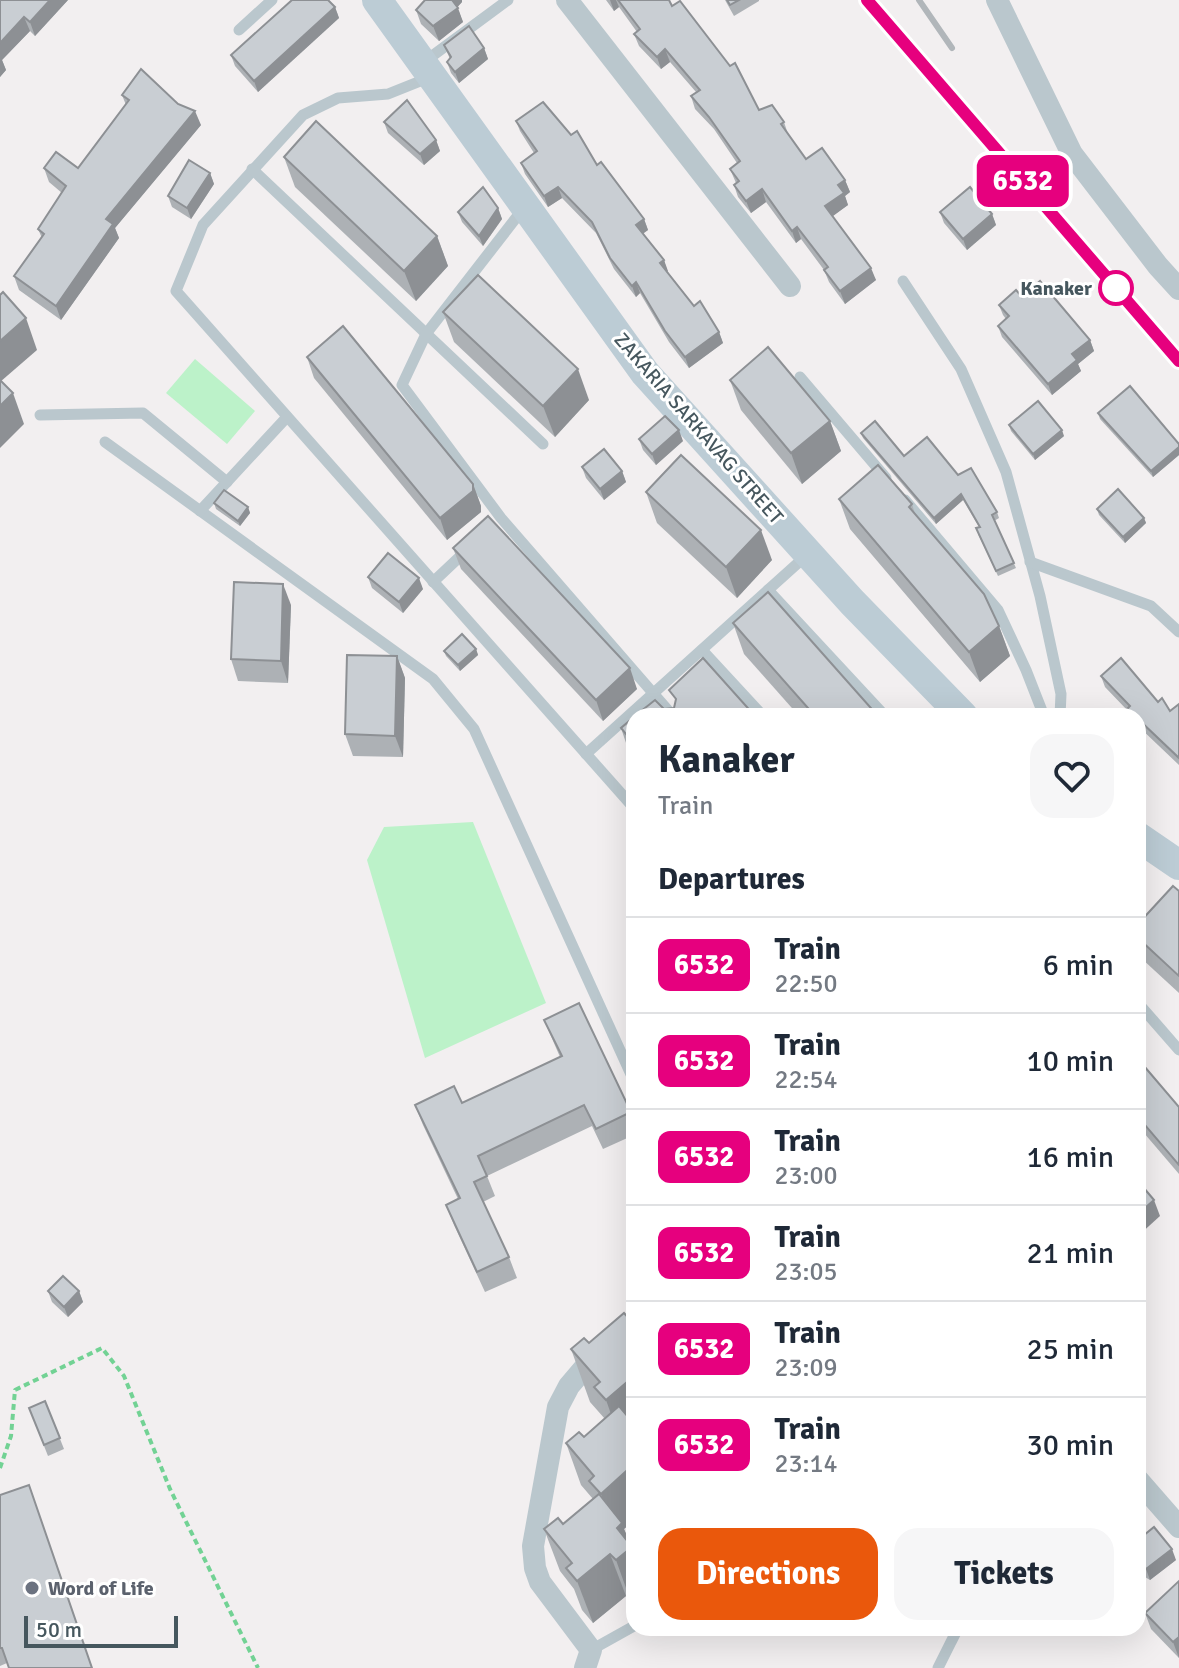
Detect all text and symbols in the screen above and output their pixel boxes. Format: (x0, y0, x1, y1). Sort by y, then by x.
line badge: 6532 (967, 155, 1079, 207)
text: 6532 (993, 164, 1053, 198)
marker: Kanaker (1099, 271, 1133, 305)
place label: Kanaker (1020, 276, 1092, 301)
street label: ZAKARIA SARKAVAG STREET (609, 328, 789, 529)
button: heart (1030, 734, 1114, 818)
text: Kanaker (658, 736, 795, 783)
text: Train (658, 790, 713, 822)
text: Departures (658, 861, 805, 898)
text: Train (774, 931, 841, 968)
text: 6 min (1043, 947, 1114, 984)
text: 6532 (674, 948, 734, 982)
text: 22:50 (774, 968, 838, 1000)
text: Train (774, 1027, 841, 1064)
text: 10 min (1027, 1043, 1114, 1080)
text: 6532 (674, 1044, 734, 1078)
text: 22:54 (774, 1064, 838, 1096)
text: Train (774, 1123, 841, 1160)
text: 16 min (1027, 1139, 1114, 1176)
text: 6532 (674, 1140, 734, 1174)
text: 23:00 (774, 1160, 838, 1192)
text: Train (774, 1219, 841, 1256)
text: 21 min (1027, 1235, 1114, 1272)
text: 6532 (674, 1236, 734, 1270)
text: 23:05 (774, 1256, 838, 1288)
text: Train (774, 1315, 841, 1352)
text: 25 min (1027, 1331, 1114, 1368)
text: 6532 (674, 1332, 734, 1366)
text: 23:09 (774, 1352, 838, 1384)
text: Train (774, 1411, 841, 1448)
text: 30 min (1027, 1427, 1114, 1464)
text: 6532 (674, 1428, 734, 1462)
text: 23:14 (774, 1448, 838, 1480)
button: Directions (658, 1528, 878, 1620)
button: Tickets (894, 1528, 1114, 1620)
place label: Word of Life (48, 1576, 154, 1601)
marker: Word of Life (23, 1579, 41, 1597)
scale bar (24, 1612, 178, 1648)
text: 50 m (36, 1616, 82, 1643)

